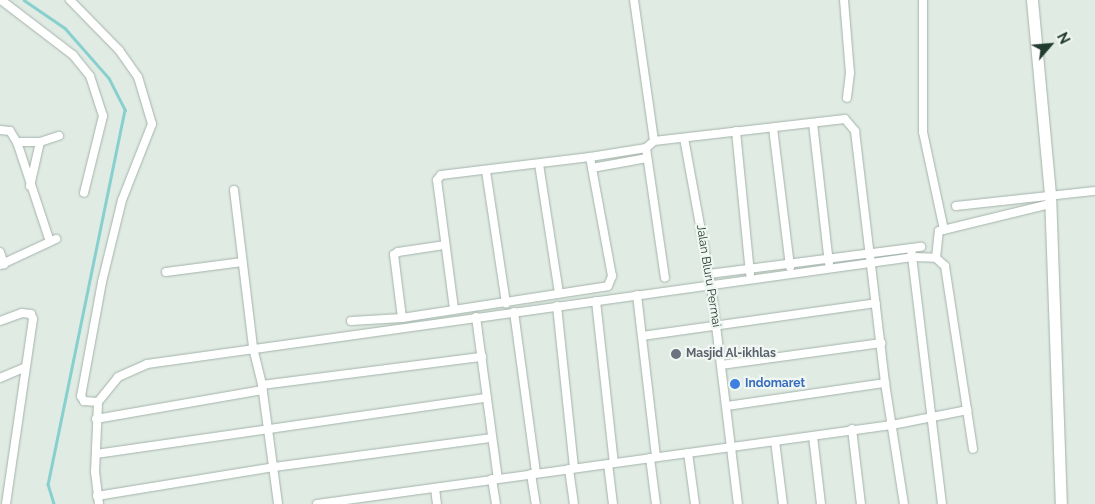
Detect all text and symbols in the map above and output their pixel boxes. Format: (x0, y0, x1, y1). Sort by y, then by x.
north arrow (1025, 20, 1075, 70)
text: N (1054, 30, 1073, 47)
street label: Jalan Bluru Permai (693, 224, 723, 328)
place label: Masjid Al-ikhlas (686, 347, 776, 361)
marker: Masjid Al-ikhlas (670, 348, 682, 360)
place label: Indomaret (745, 377, 805, 391)
marker: Indomaret (729, 378, 741, 390)

